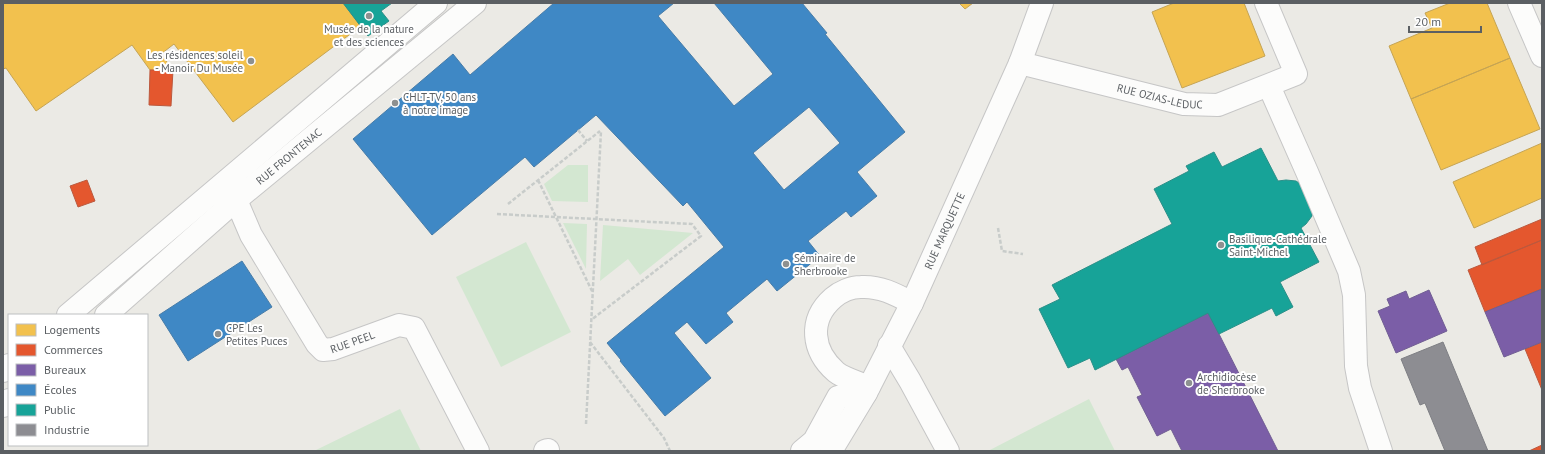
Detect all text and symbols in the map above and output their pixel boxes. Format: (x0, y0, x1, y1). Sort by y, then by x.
scale bar (1409, 8, 1481, 34)
marker: Musée de la nature et des sciences (364, 11, 374, 21)
text: 20 m (1415, 14, 1441, 29)
place label: Musée de la nature et des sciences (324, 22, 414, 49)
place label: Les résidences soleil - Manoir Du Musée (147, 48, 244, 75)
marker: Les résidences soleil - Manoir Du Musée (246, 56, 256, 66)
street label: RUE OZIAS-LEDUC (1116, 81, 1203, 112)
place label: CHLT-TV, 50 ans à notre image (403, 90, 477, 117)
marker: CHLT-TV, 50 ans à notre image (390, 98, 400, 108)
street label: RUE FRONTENAC (253, 125, 325, 188)
street label: RUE MARQUETTE (921, 190, 968, 271)
place label: Basilique-Cathédrale Saint-Michel (1229, 232, 1327, 259)
marker: Basilique-Cathédrale Saint-Michel (1216, 240, 1226, 250)
place label: Séminaire de Sherbrooke (794, 251, 856, 278)
marker: Séminaire de Sherbrooke (781, 259, 791, 269)
legend (8, 314, 148, 446)
place label: CPE Les Petites Puces (226, 321, 288, 348)
text: Logements (44, 322, 100, 337)
street label: RUE PEEL (328, 327, 377, 356)
marker: CPE Les Petites Puces (213, 329, 223, 339)
text: Commerces (44, 342, 103, 357)
text: Bureaux (44, 362, 86, 377)
place label: Archidiocèse de Sherbrooke (1197, 370, 1265, 397)
marker: Archidiocèse de Sherbrooke (1184, 378, 1194, 388)
text: Écoles (44, 382, 77, 397)
text: Public (44, 402, 76, 417)
text: Industrie (44, 422, 90, 437)

